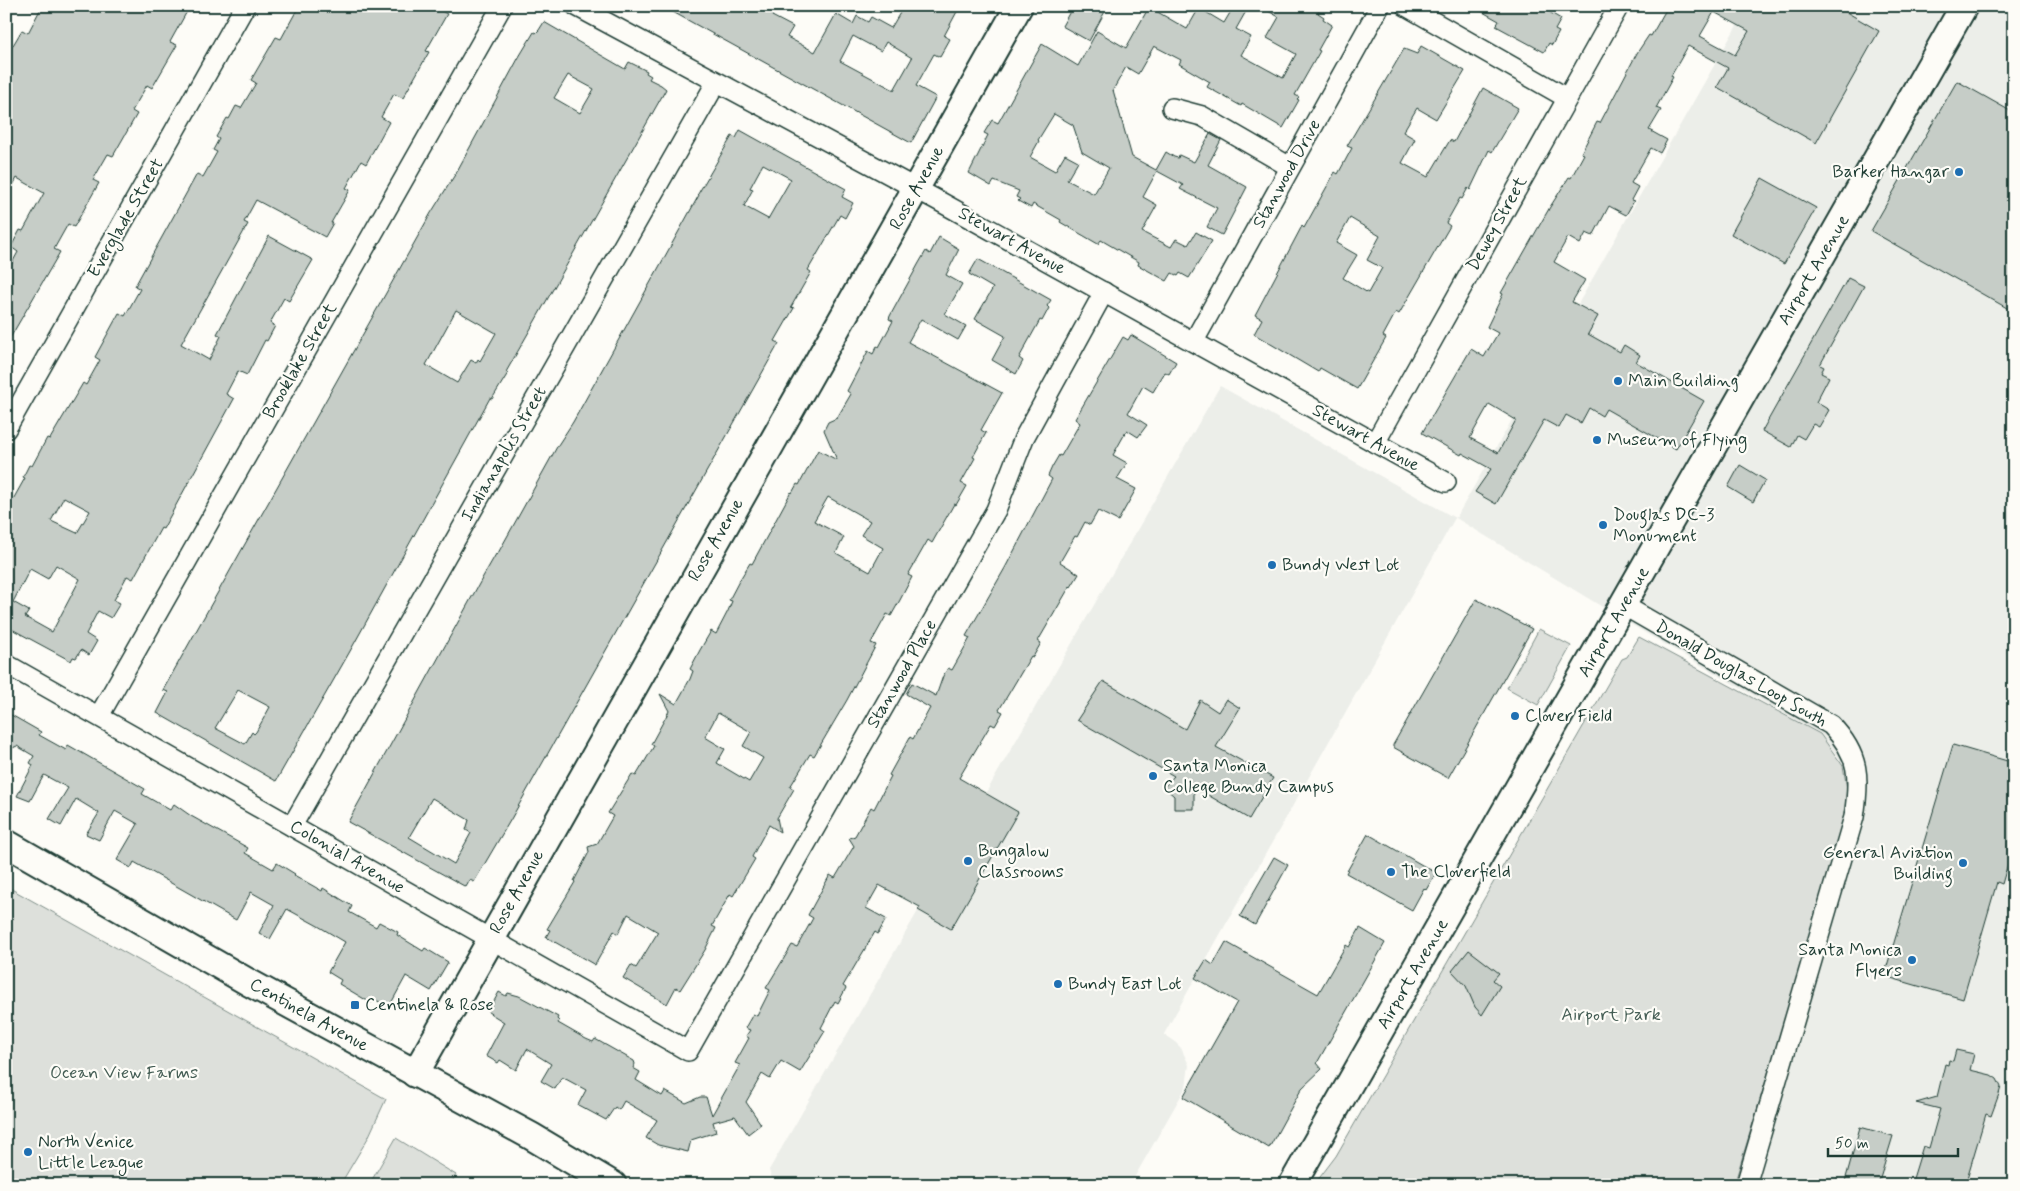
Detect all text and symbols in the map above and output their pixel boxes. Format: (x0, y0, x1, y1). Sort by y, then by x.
street label: Stanwood Drive (1247, 115, 1327, 233)
street label: Rose Avenue (884, 142, 950, 234)
street label: Everglade Street (82, 154, 171, 282)
place label: Barker Hangar (1832, 160, 1950, 184)
marker: Barker Hangar (1953, 166, 1965, 178)
street label: Dewey Street (1461, 172, 1533, 276)
street label: Stewart Avenue (954, 201, 1070, 281)
street label: Airport Avenue (1773, 210, 1856, 330)
street label: Brooklake Street (257, 299, 343, 423)
place label: Main Building (1628, 369, 1738, 393)
marker: Main Building (1612, 375, 1624, 387)
street label: Indianapolis Street (456, 382, 553, 526)
street label: Stewart Avenue (1308, 398, 1424, 478)
place label: Museum of Flying (1607, 428, 1747, 453)
marker: Museum of Flying (1591, 434, 1603, 446)
street label: Rose Avenue (682, 494, 750, 586)
place label: Douglas DC-3 Monument (1613, 503, 1714, 548)
marker: Douglas DC-3 Monument (1597, 519, 1609, 531)
place label: Bundy West Lot (1282, 553, 1400, 577)
marker: Bundy West Lot (1266, 559, 1278, 571)
street label: Airport Avenue (1573, 562, 1656, 682)
street label: Stanwood Place (861, 615, 943, 733)
street label: Donald Douglas Loop South (1650, 615, 1831, 734)
place label: Clover Field (1525, 704, 1612, 728)
marker: Clover Field (1509, 710, 1521, 722)
place label: Santa Monica College Bundy Campus (1163, 754, 1334, 799)
marker: Santa Monica College Bundy Campus (1147, 770, 1159, 782)
street label: Colonial Avenue (285, 814, 409, 900)
place label: Bungalow Classrooms (978, 839, 1064, 884)
place label: General Aviation Building (1823, 841, 1953, 888)
street label: Rose Avenue (484, 846, 550, 938)
marker: Bungalow Classrooms (962, 855, 974, 867)
marker: General Aviation Building (1957, 857, 1969, 869)
place label: The Cloverfield (1401, 860, 1511, 884)
marker: The Cloverfield (1385, 866, 1397, 878)
street label: Airport Avenue (1372, 914, 1455, 1034)
place label: Santa Monica Flyers (1798, 938, 1902, 983)
marker: Santa Monica Flyers (1906, 954, 1918, 966)
street label: Centinela Avenue (245, 972, 373, 1058)
place label: Bundy East Lot (1068, 972, 1182, 996)
marker: Bundy East Lot (1052, 978, 1064, 990)
place label: Centinela & Rose (365, 993, 494, 1017)
marker: Centinela & Rose (349, 999, 361, 1011)
park label: Airport Park (1561, 1003, 1661, 1027)
park label: Ocean View Farms (50, 1061, 198, 1085)
scale bar (1828, 1126, 1958, 1158)
place label: North Venice Little League (38, 1130, 144, 1176)
text: 50 m (1835, 1134, 1869, 1154)
marker: North Venice Little League (22, 1146, 34, 1158)

